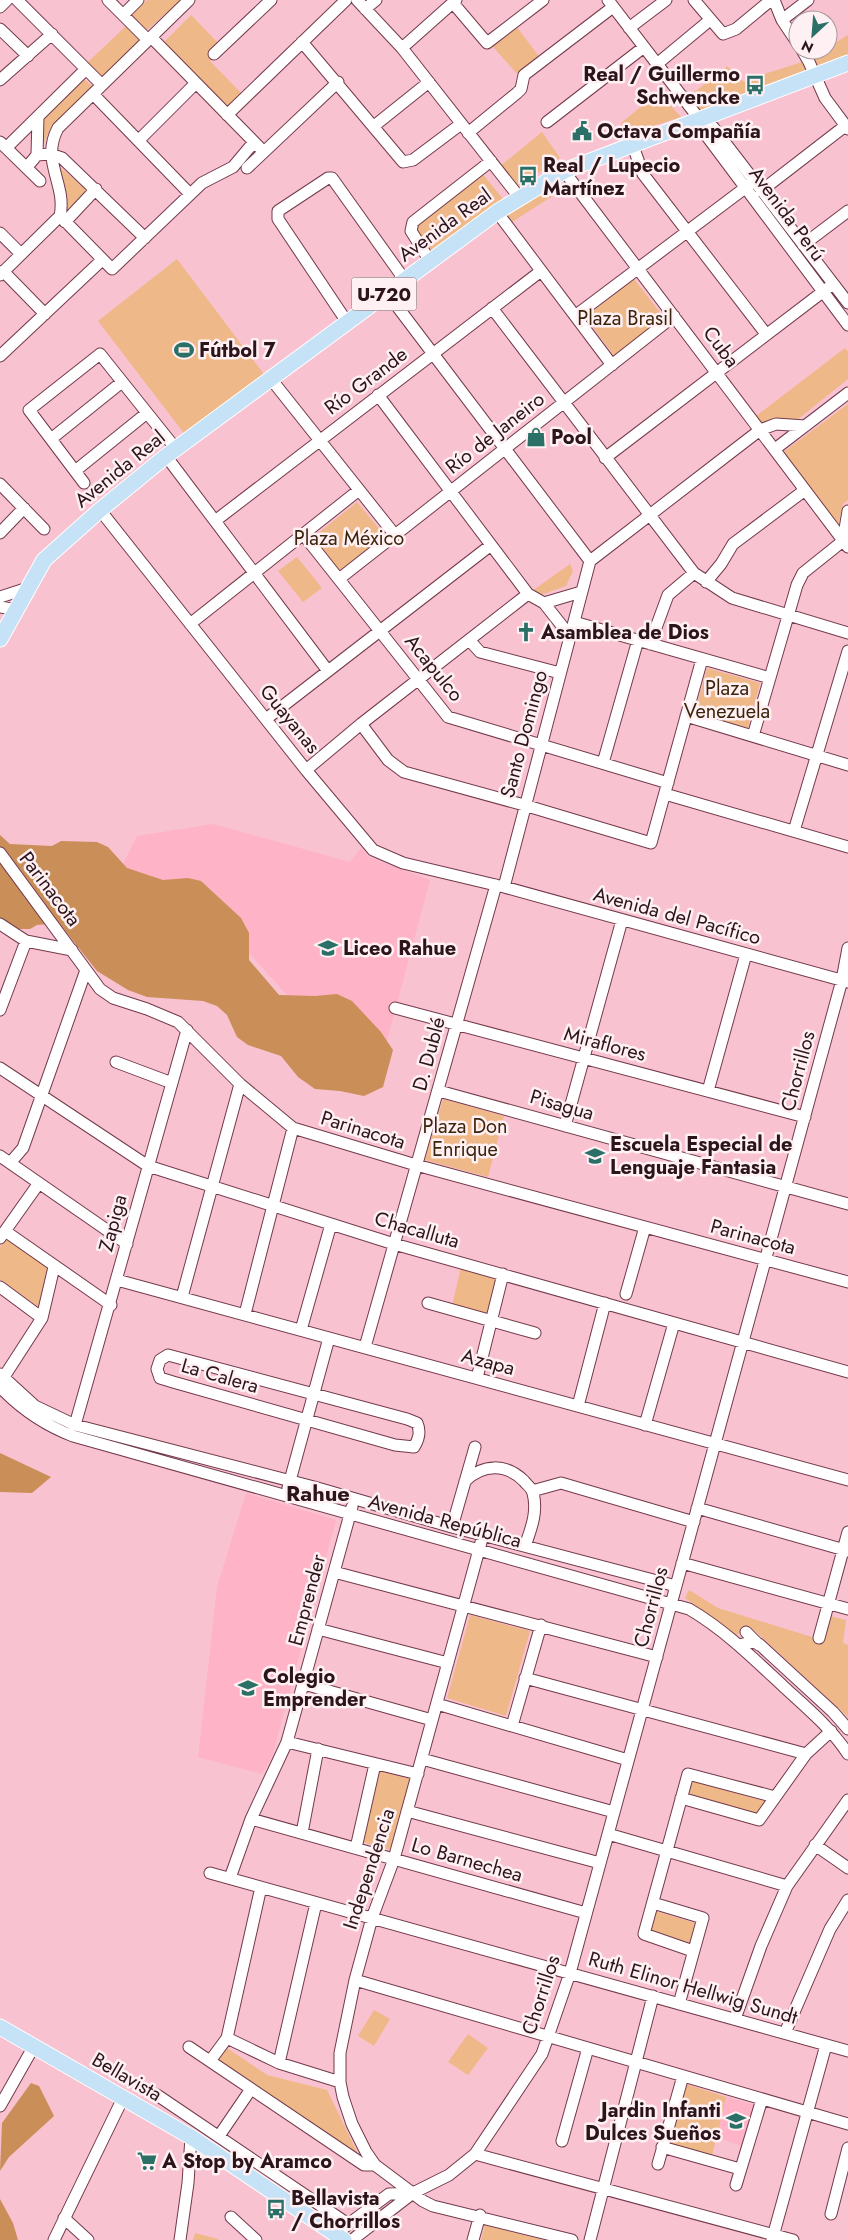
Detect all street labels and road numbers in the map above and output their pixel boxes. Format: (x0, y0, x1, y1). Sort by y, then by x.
street label: Avenida Perú (742, 161, 832, 267)
street label: Avenida Real (392, 181, 498, 269)
road number: U-720 (352, 278, 416, 310)
street label: Cuba (696, 320, 746, 374)
street label: Río Grande (318, 340, 414, 422)
street label: Río de Janeiro (439, 385, 551, 481)
street label: Avenida Real (68, 423, 172, 515)
street label: Acapulco (398, 628, 470, 708)
street label: Santo Domingo (493, 667, 555, 801)
street label: Guayanas (253, 678, 327, 760)
street label: Parinacota (12, 846, 88, 932)
street label: Avenida del Pacífico (590, 880, 764, 952)
street label: D. Dublé (405, 1014, 453, 1094)
street label: Miraflores (561, 1019, 649, 1069)
street label: Chorrillos (773, 1028, 823, 1114)
street label: Pisagua (527, 1082, 597, 1128)
street label: Parinacota (317, 1103, 409, 1157)
street label: Zapiga (91, 1191, 135, 1255)
street label: Chacalluta (371, 1204, 463, 1256)
street label: Parinacota (707, 1212, 799, 1262)
street label: Azapa (458, 1341, 518, 1383)
street label: La Calera (178, 1351, 262, 1401)
street label: Avenida República (365, 1487, 525, 1555)
street label: Emprender (281, 1551, 333, 1649)
street label: Chorrillos (626, 1564, 676, 1650)
street label: Independencia (336, 1805, 402, 1933)
street label: Lo Barnechea (408, 1830, 526, 1890)
street label: Ruth Elinor Hellwig Sundt (585, 1944, 801, 2032)
street label: Chorrillos (515, 1951, 567, 2039)
street label: Bellavista (87, 2045, 167, 2109)

